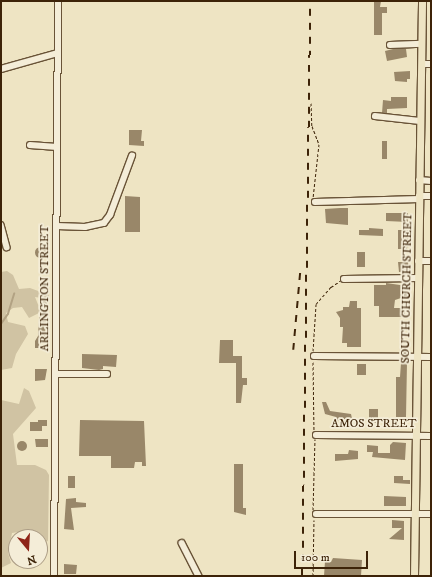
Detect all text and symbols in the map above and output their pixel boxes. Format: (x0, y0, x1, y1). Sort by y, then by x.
street label: SOUTH CHURCH STREET (398, 212, 416, 364)
street label: ARLINGTON STREET (38, 225, 52, 351)
street label: AMOS STREET (331, 417, 417, 431)
north arrow (8, 529, 48, 569)
scale bar (296, 543, 370, 569)
text: 100 m (301, 550, 330, 565)
text: N (25, 551, 38, 568)

